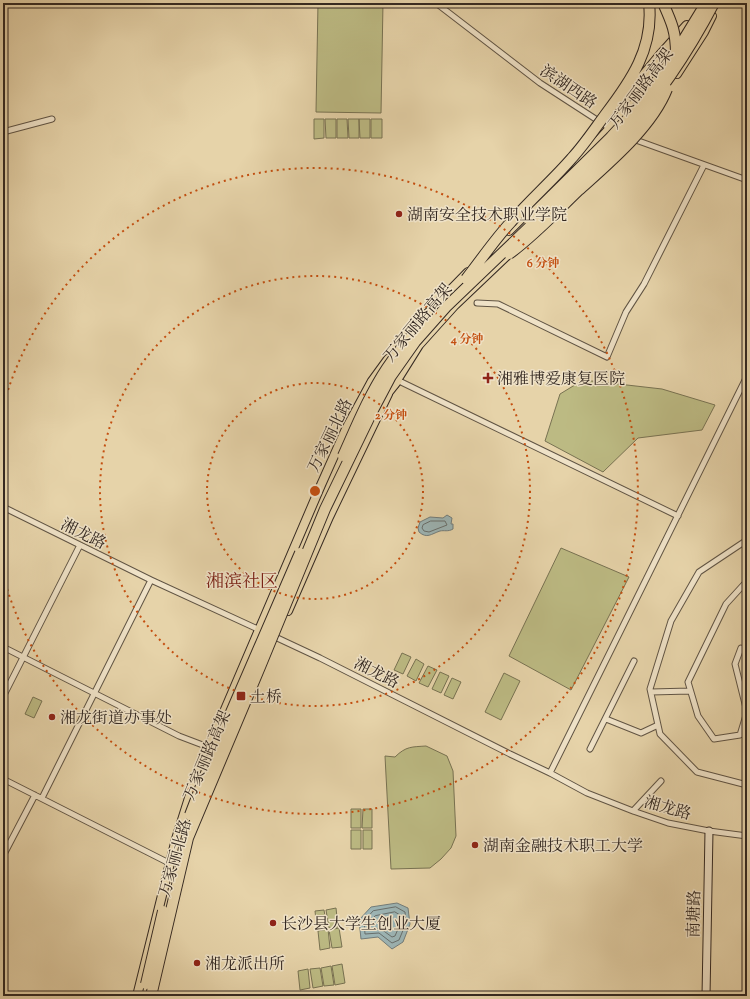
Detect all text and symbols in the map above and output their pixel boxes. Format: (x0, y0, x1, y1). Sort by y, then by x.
street label: 万家丽路高架 (604, 44, 680, 135)
street label: 滨湖西路 (535, 61, 601, 116)
place label: 湖南安全技术职业学院 (407, 205, 567, 228)
marker: 湖南安全技术职业学院 (394, 209, 404, 219)
text: 6 分钟 (527, 255, 559, 273)
street label: 万家丽路高架 (379, 279, 459, 368)
text: 4 分钟 (450, 331, 483, 349)
place label: 湘雅博爱康复医院 (497, 369, 625, 392)
marker: 湘雅博爱康复医院 (482, 372, 494, 384)
street label: 万家丽北路 (303, 395, 359, 477)
text: 2 分钟 (375, 407, 407, 425)
centre of rings (308, 484, 322, 498)
street label: 湘龙路 (56, 514, 110, 556)
district label: 湘滨社区 (206, 570, 278, 596)
street label: 湘龙路 (349, 653, 402, 695)
place label: 土桥 (250, 687, 282, 710)
marker: 土桥 (235, 690, 247, 702)
street label: 万家丽路高架 (179, 707, 238, 805)
place label: 湘龙街道办事处 (60, 708, 172, 731)
marker: 湘龙街道办事处 (47, 712, 57, 722)
street label: 湘龙路 (641, 792, 694, 827)
street label: 万家丽北路 (154, 817, 198, 900)
place label: 湖南金融技术职工大学 (483, 836, 643, 859)
marker: 湖南金融技术职工大学 (470, 840, 480, 850)
street label: 南塘路 (684, 890, 707, 938)
place label: 长沙县大学生创业大厦 (281, 914, 441, 937)
marker: 长沙县大学生创业大厦 (268, 918, 278, 928)
place label: 湘龙派出所 (205, 954, 285, 977)
marker: 湘龙派出所 (192, 958, 202, 968)

